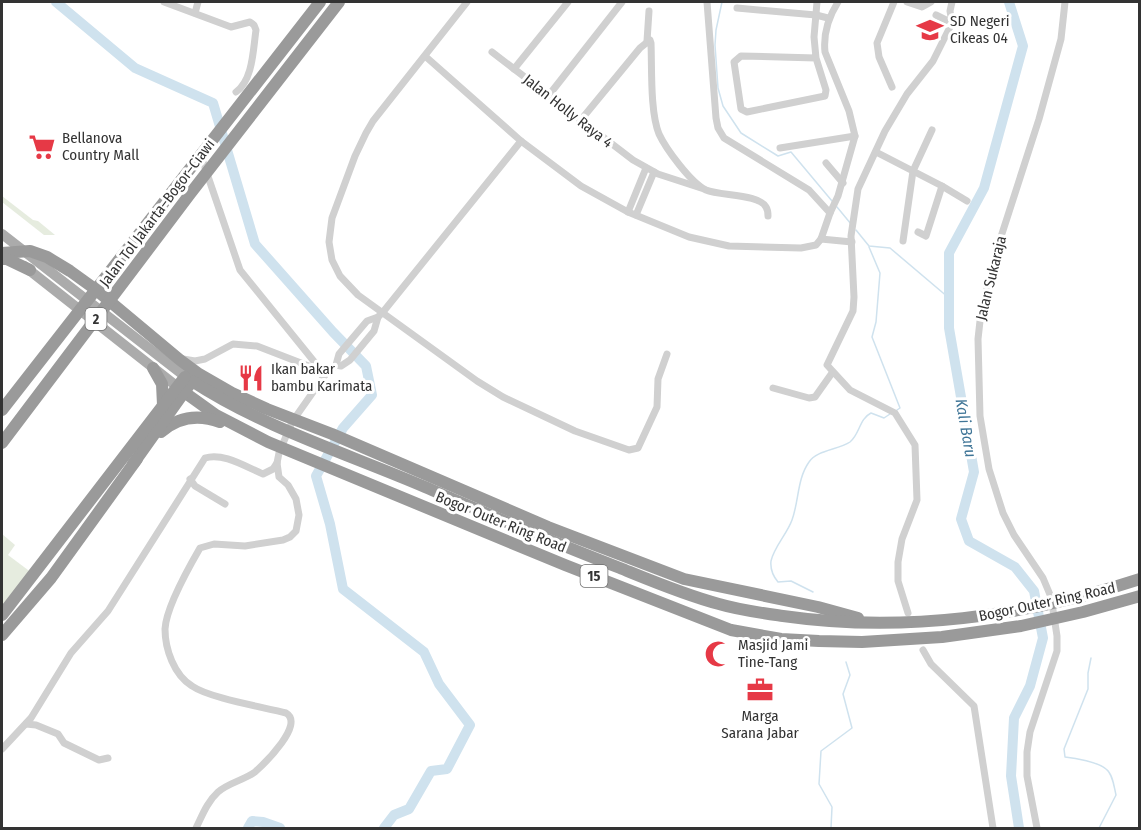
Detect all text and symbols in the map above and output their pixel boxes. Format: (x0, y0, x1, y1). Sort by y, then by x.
place label: SD Negeri Cikeas 04 (950, 12, 1009, 47)
school or university icon: SD Negeri Cikeas 04 (915, 15, 945, 45)
street label: Jalan Holly Raya 4 (520, 70, 616, 152)
place label: Bellanova Country Mall (62, 129, 139, 164)
supermarket icon: Bellanova Country Mall (27, 132, 57, 162)
street label: Jalan Tol Jakarta–Bogor–Ciawi (96, 136, 218, 290)
street label: Jalan Sukaraja (972, 234, 1010, 322)
road number: 2 (86, 308, 106, 330)
place label: Ikan bakar bambu Karimata (271, 360, 372, 395)
restaurant icon: Ikan bakar bambu Karimata (236, 363, 266, 393)
water label: Kali Baru (951, 397, 981, 459)
street label: Bogor Outer Ring Road (433, 488, 569, 556)
road number: 15 (580, 565, 608, 587)
street label: Bogor Outer Ring Road (977, 579, 1117, 625)
place label: Masjid Jami Tine-Tang (738, 636, 808, 671)
mosque icon: Masjid Jami Tine-Tang (703, 639, 733, 669)
office icon: Marga Sarana Jabar (745, 675, 775, 705)
place label: Marga Sarana Jabar (721, 707, 800, 742)

